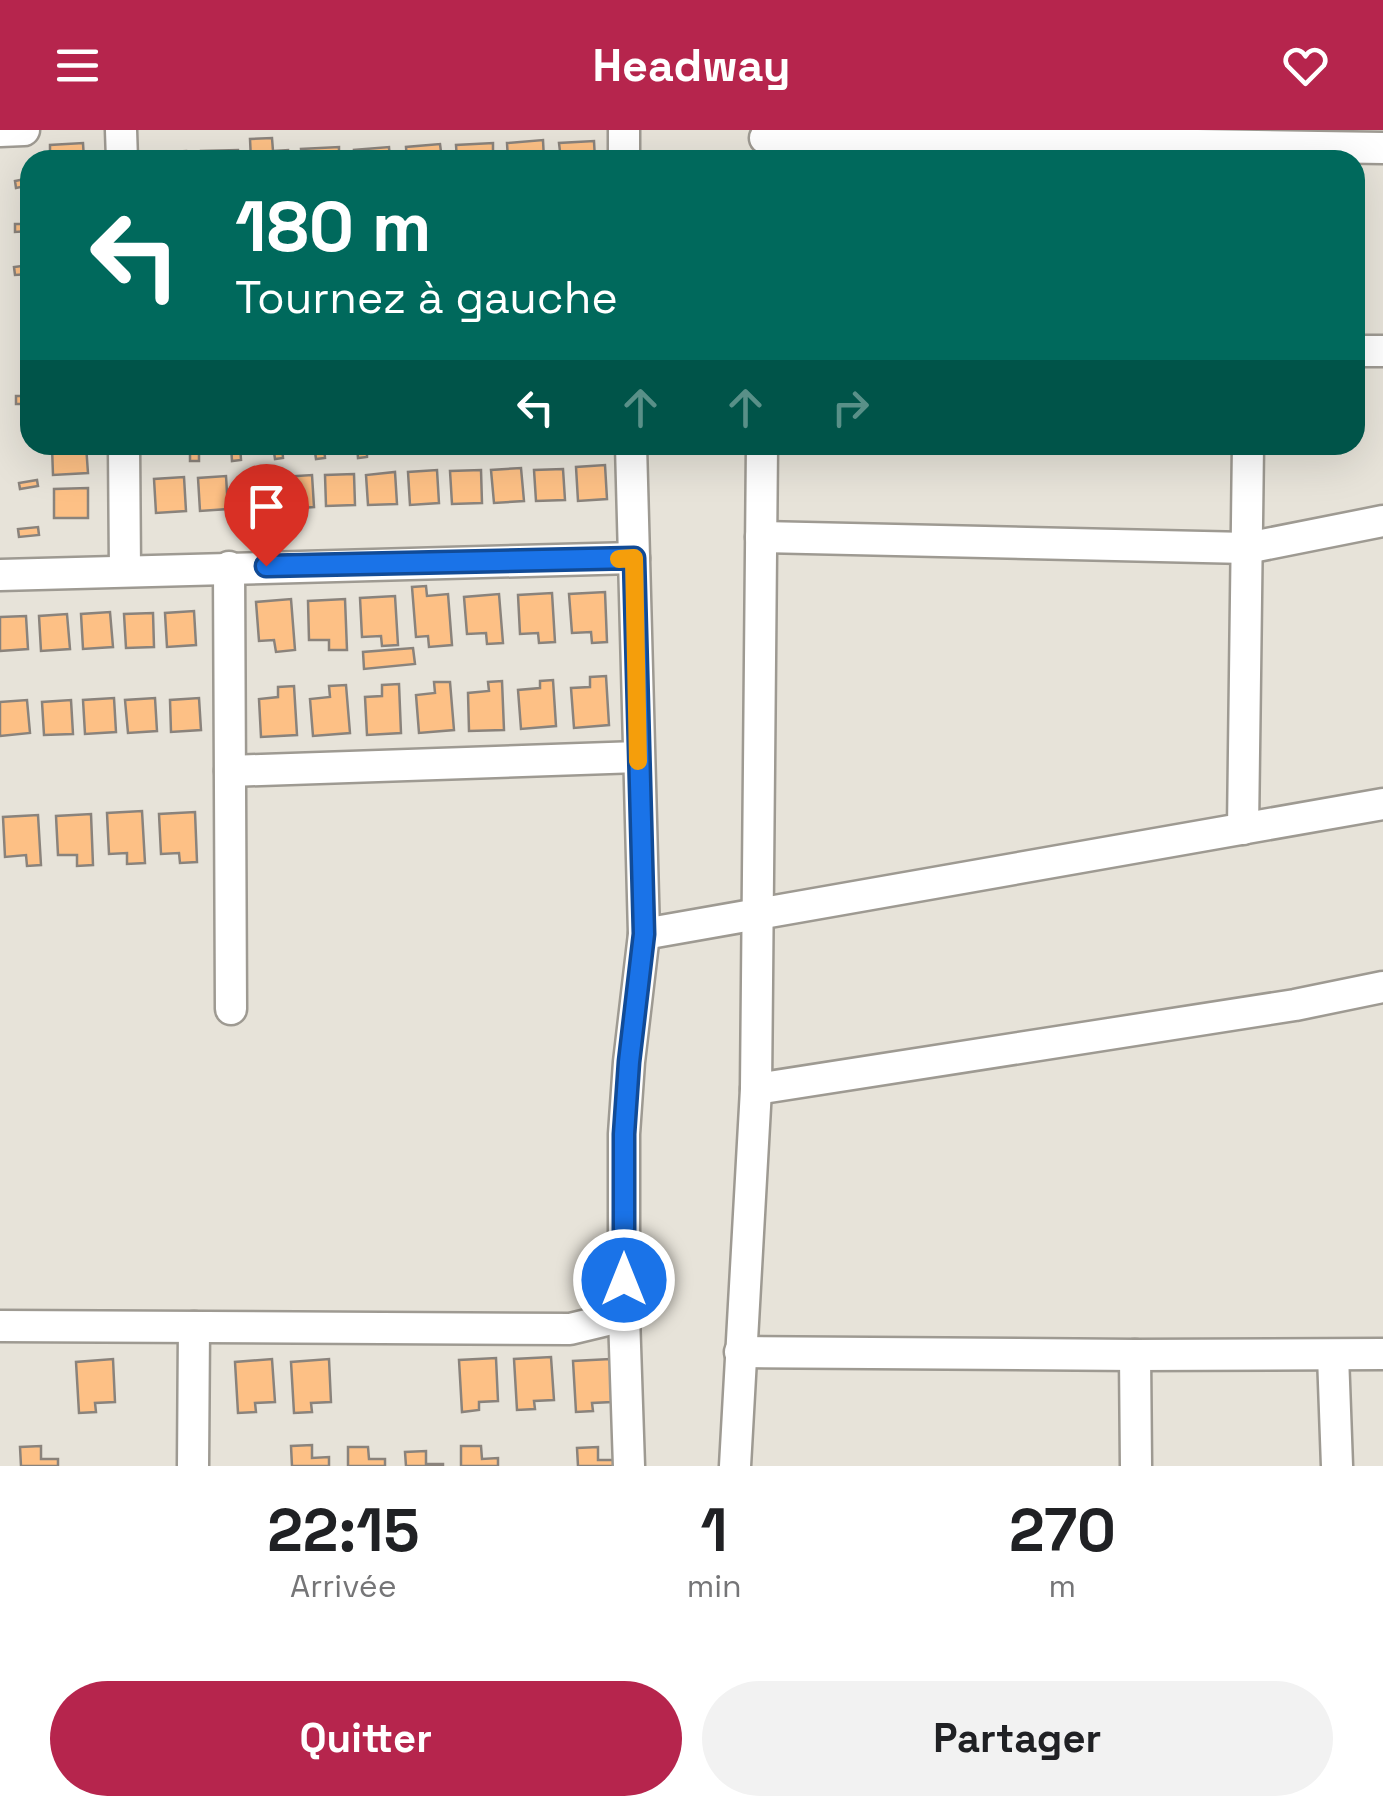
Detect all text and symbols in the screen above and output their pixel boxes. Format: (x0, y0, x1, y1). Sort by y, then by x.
text: Headway (592, 37, 791, 94)
icon: menu (50, 38, 105, 93)
icon: heart (1278, 38, 1333, 93)
text: 180 m (235, 182, 432, 271)
icon: left (70, 190, 200, 320)
text: Tournez à gauche (235, 269, 618, 326)
icon: left (508, 380, 563, 435)
icon: ahead (613, 380, 668, 435)
icon: ahead (718, 380, 773, 435)
icon: right (823, 380, 878, 435)
pin (224, 464, 309, 567)
icon: arrive (239, 479, 294, 534)
position arrow (572, 1228, 676, 1332)
text: 22:15 (267, 1492, 419, 1569)
text: 1 (701, 1492, 728, 1569)
text: 270 (1009, 1492, 1116, 1569)
text: Arrivée (290, 1566, 397, 1606)
text: min (687, 1566, 742, 1606)
text: m (1049, 1566, 1076, 1606)
button: Quitter (50, 1681, 682, 1796)
button: Partager (702, 1681, 1333, 1796)

